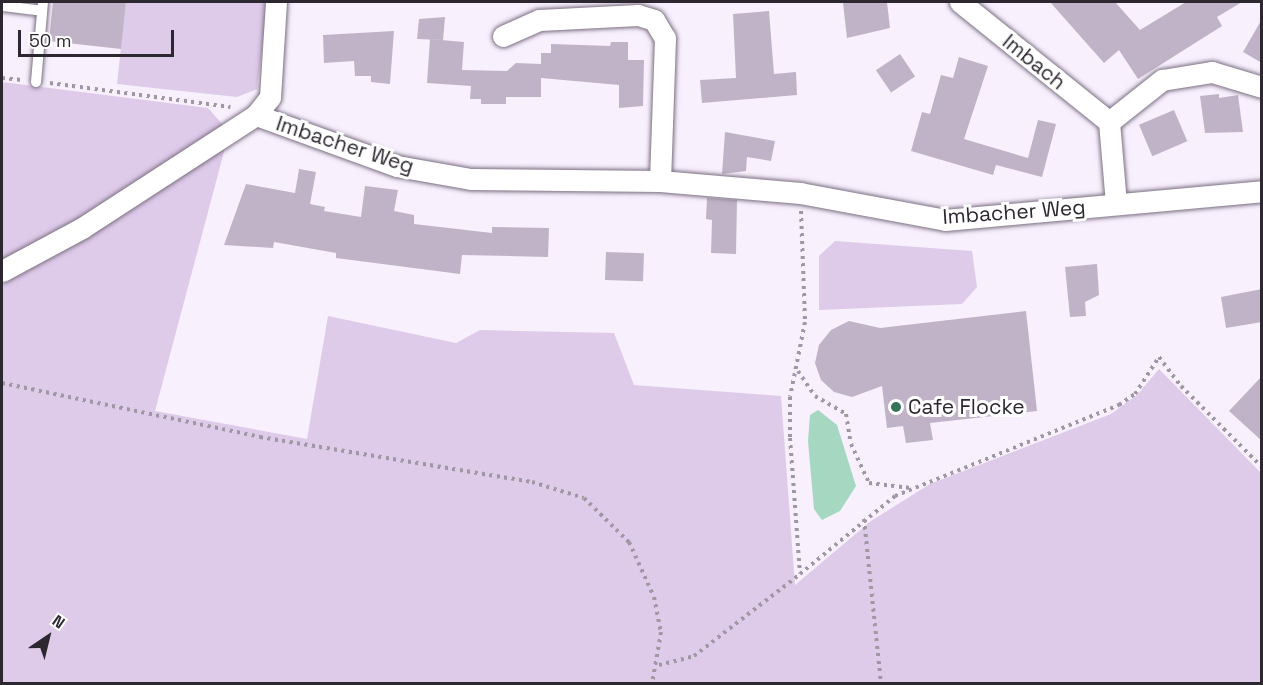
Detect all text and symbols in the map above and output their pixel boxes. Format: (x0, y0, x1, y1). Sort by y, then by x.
scale bar (21, 18, 177, 56)
text: 50 m (29, 29, 71, 52)
street label: Imbach (997, 29, 1071, 95)
street label: Imbacher Weg (273, 111, 417, 179)
street label: Imbacher Weg (941, 194, 1087, 230)
place label: Cafe Flocke (908, 394, 1025, 420)
marker: Cafe Flocke (889, 400, 903, 414)
north arrow (18, 607, 78, 667)
text: N (48, 610, 69, 634)

